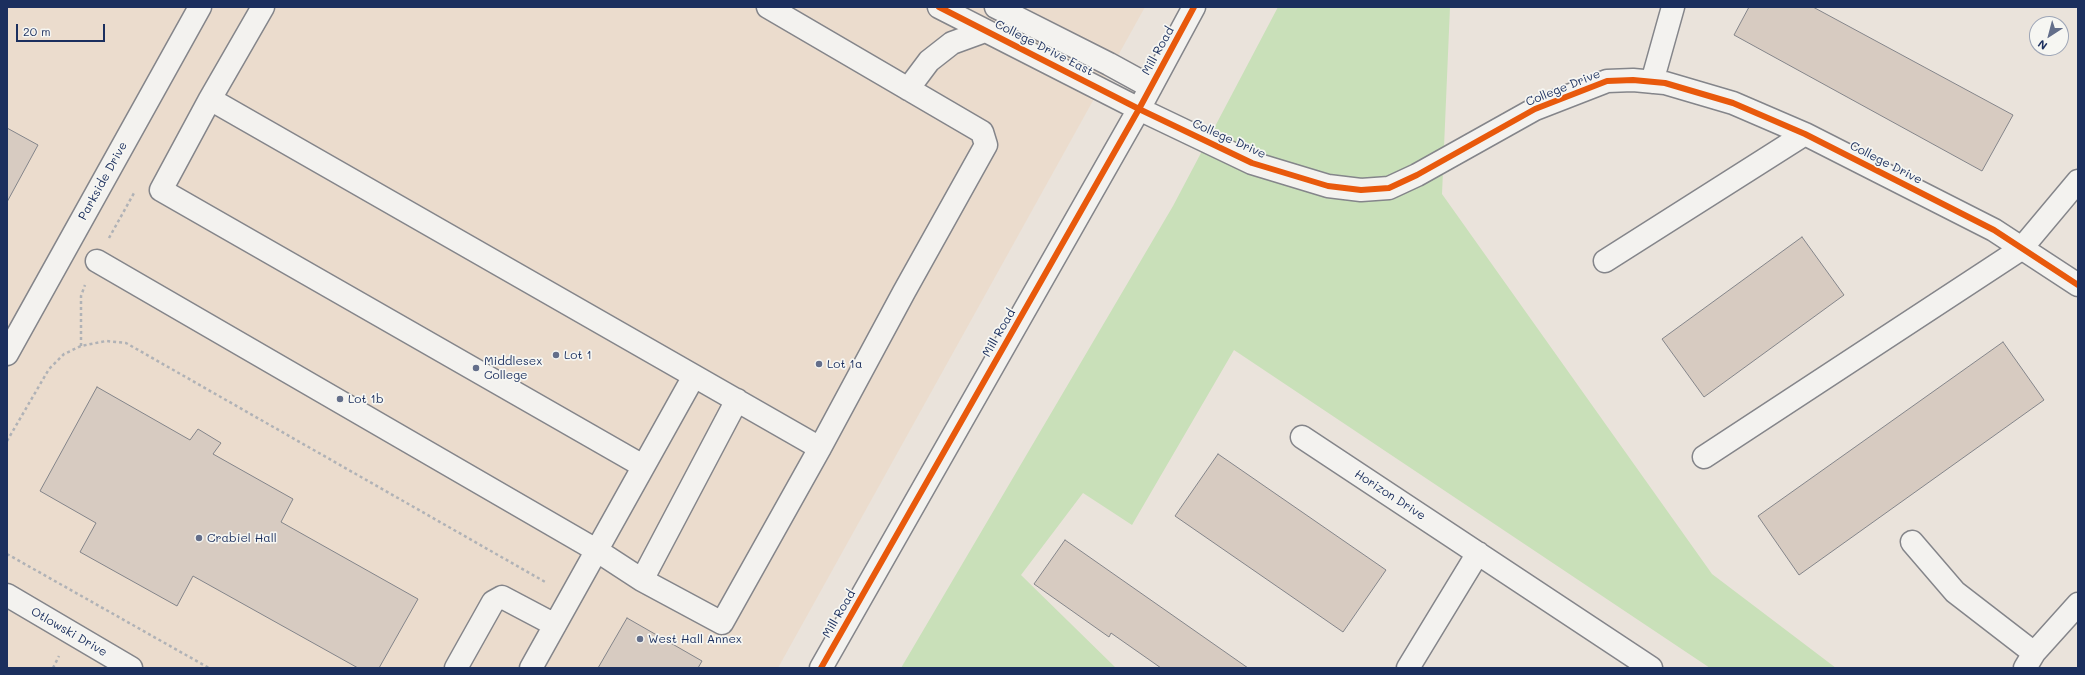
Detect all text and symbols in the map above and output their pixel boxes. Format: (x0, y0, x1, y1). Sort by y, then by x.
scale bar (18, 16, 107, 42)
north arrow (2029, 16, 2069, 56)
street label: College Drive East (992, 17, 1096, 79)
text: 20 m (23, 23, 51, 39)
street label: Mill Road (1139, 24, 1177, 78)
text: N (2034, 37, 2050, 54)
street label: College Drive (1524, 67, 1602, 109)
street label: College Drive (1190, 116, 1268, 162)
street label: Parkside Drive (76, 139, 130, 223)
street label: College Drive (1848, 139, 1924, 187)
street label: Mill Road (980, 306, 1018, 360)
place label: Lot 1 (564, 348, 592, 362)
marker: Lot 1 (551, 350, 561, 360)
place label: Middlesex College (484, 354, 542, 382)
place label: Lot 1a (827, 357, 862, 371)
marker: Lot 1a (814, 359, 824, 369)
marker: Middlesex College (471, 363, 481, 373)
place label: Lot 1b (348, 392, 384, 406)
marker: Lot 1b (335, 394, 345, 404)
street label: Horizon Drive (1352, 467, 1428, 523)
place label: Crabiel Hall (207, 531, 277, 545)
marker: Crabiel Hall (194, 533, 204, 543)
street label: Mill Road (820, 587, 858, 641)
street label: Otlowski Drive (28, 604, 110, 660)
place label: West Hall Annex (648, 632, 742, 646)
marker: West Hall Annex (635, 634, 645, 644)

